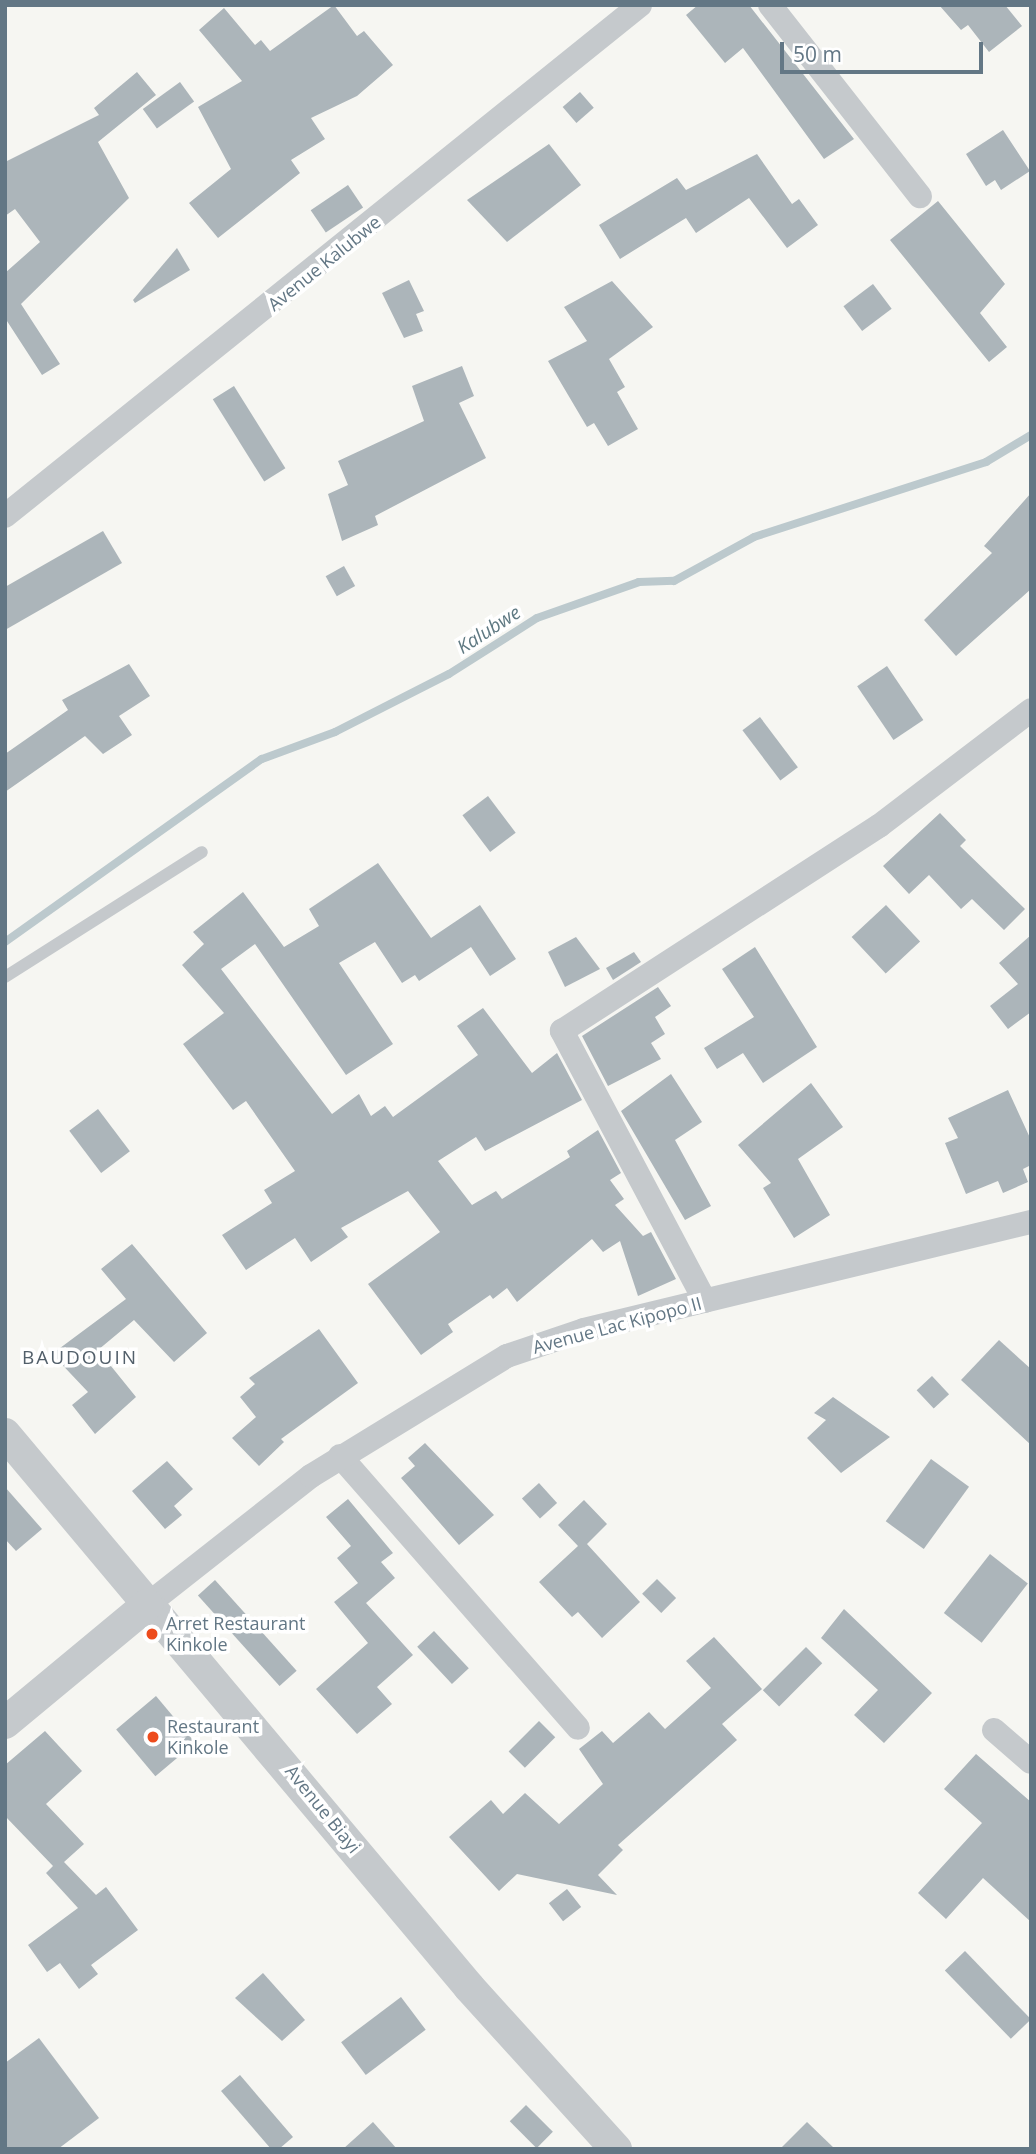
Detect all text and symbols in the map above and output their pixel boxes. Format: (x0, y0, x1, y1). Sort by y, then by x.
scale bar (784, 28, 987, 72)
text: 50 m (793, 40, 842, 68)
street label: Avenue Kalubwe (263, 211, 385, 315)
water label: Kalubwe (453, 601, 525, 659)
street label: Avenue Lac Kipopo II (530, 1292, 704, 1358)
district label: BAUDOUIN (23, 1347, 137, 1369)
place label: Arret Restaurant Kinkole (166, 1613, 305, 1656)
marker: Arret Restaurant Kinkole (144, 1626, 160, 1642)
place label: Restaurant Kinkole (167, 1716, 259, 1758)
marker: Restaurant Kinkole (145, 1729, 161, 1745)
street label: Avenue Biayi (281, 1761, 365, 1857)

